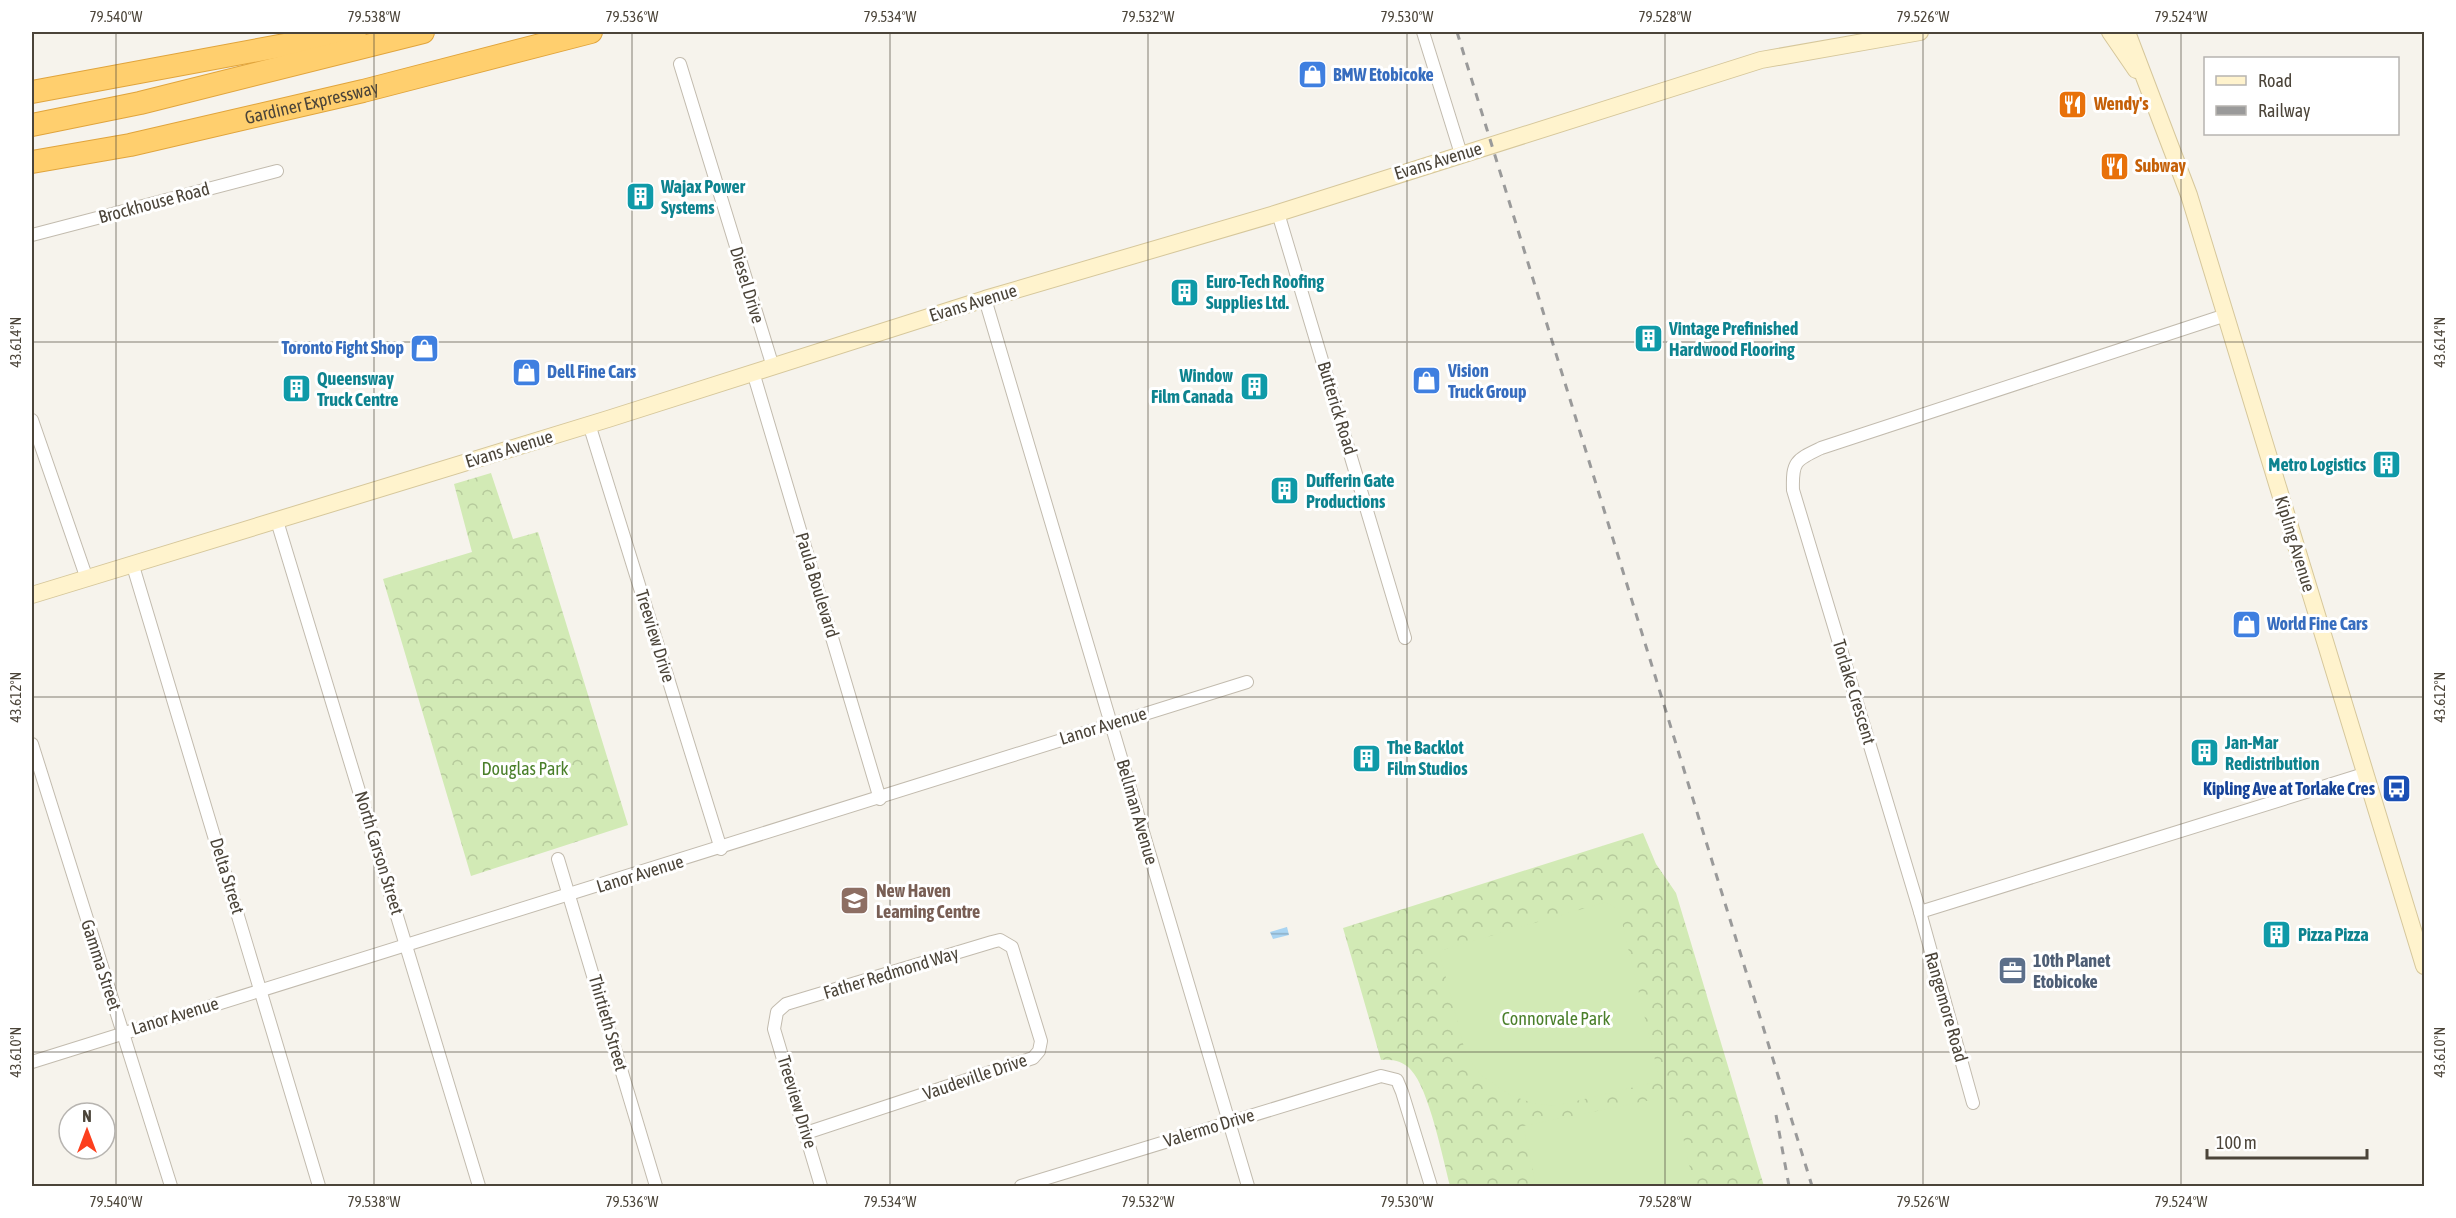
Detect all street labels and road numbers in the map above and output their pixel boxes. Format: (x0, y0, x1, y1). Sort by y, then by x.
street label: Gardiner Expressway (243, 76, 381, 128)
street label: Evans Avenue (1391, 137, 1484, 184)
street label: Brockhouse Road (96, 178, 212, 227)
street label: Diesel Drive (726, 244, 769, 326)
street label: Evans Avenue (926, 279, 1019, 326)
street label: Butterick Road (1313, 359, 1362, 457)
street label: Evans Avenue (462, 425, 555, 472)
street label: Kipling Avenue (2271, 493, 2320, 594)
street label: Paula Boulevard (792, 530, 843, 640)
street label: Treeview Drive (631, 587, 680, 685)
street label: Torlake Crescent (1829, 637, 1880, 747)
street label: Lanor Avenue (1057, 702, 1149, 749)
street label: Bellman Avenue (1112, 757, 1163, 867)
street label: North Carson Street (351, 789, 408, 917)
street label: Delta Street (206, 835, 249, 916)
street label: Lanor Avenue (594, 850, 686, 897)
street label: Gamma Street (77, 917, 126, 1013)
street label: Father Redmond Way (821, 942, 961, 1003)
street label: Rangemore Road (1921, 949, 1972, 1064)
street label: Thirtieth Street (585, 972, 632, 1073)
street label: Lanor Avenue (129, 992, 221, 1039)
street label: Vaudeville Drive (920, 1049, 1029, 1104)
street label: Treeview Drive (773, 1053, 822, 1151)
street label: Valermo Drive (1161, 1104, 1257, 1151)

